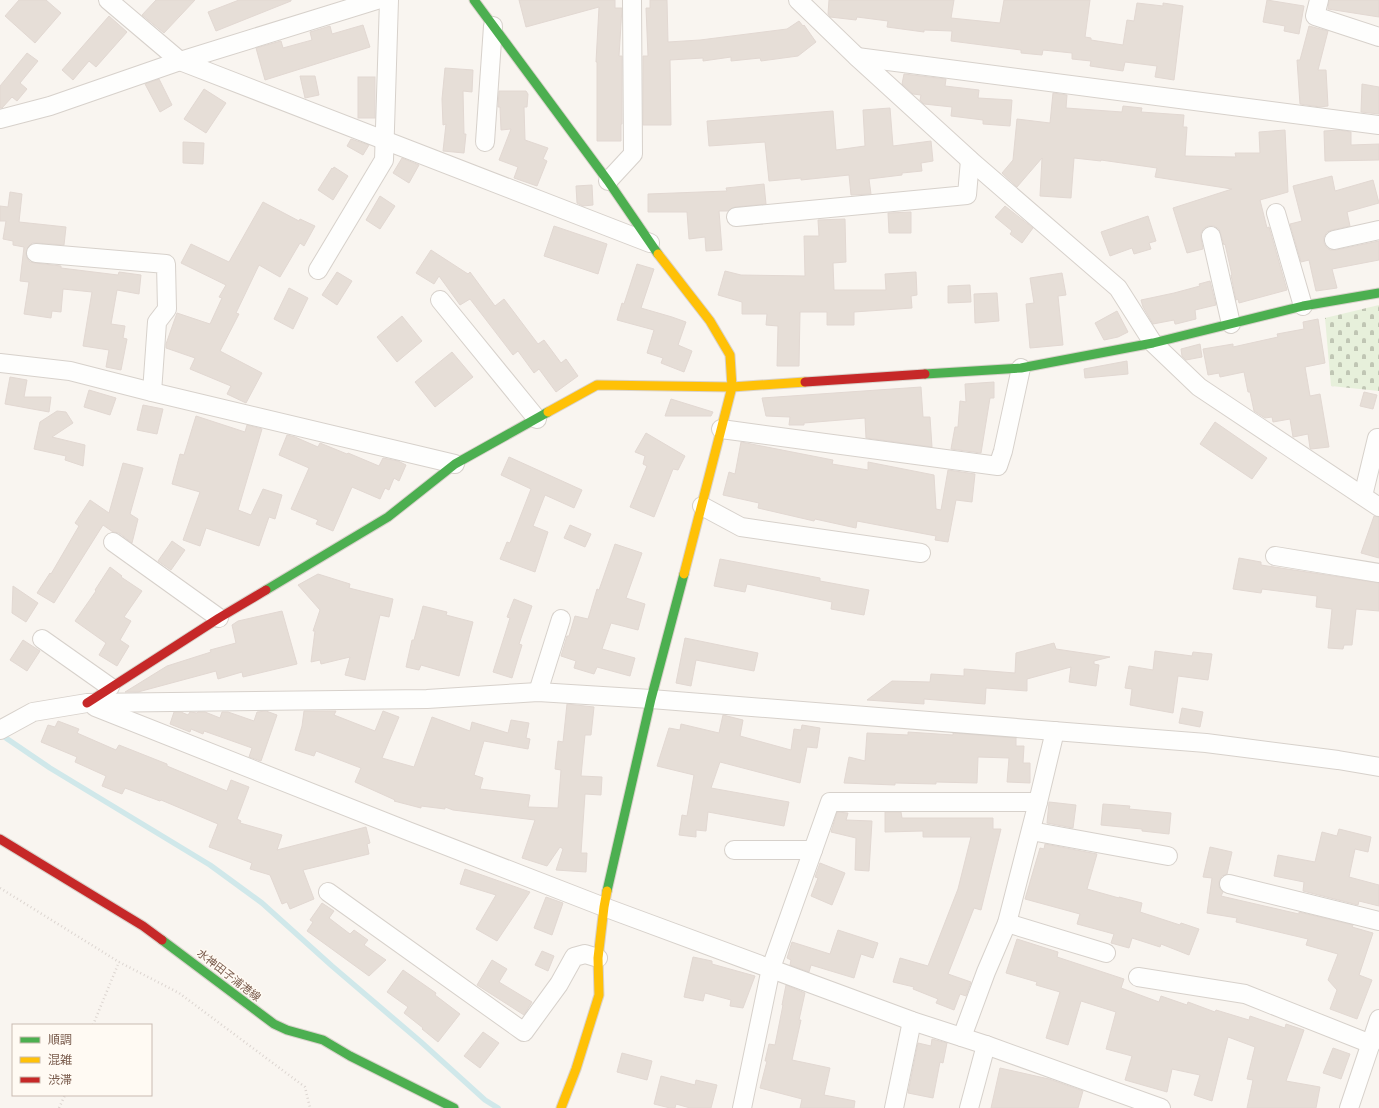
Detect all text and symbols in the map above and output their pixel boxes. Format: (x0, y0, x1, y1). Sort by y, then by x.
street label: 水神田子浦港線 (195, 947, 263, 1003)
legend (12, 1024, 152, 1096)
text: 順調 (48, 1033, 72, 1047)
text: 混雑 (48, 1053, 72, 1067)
text: 渋滞 (48, 1073, 72, 1087)

